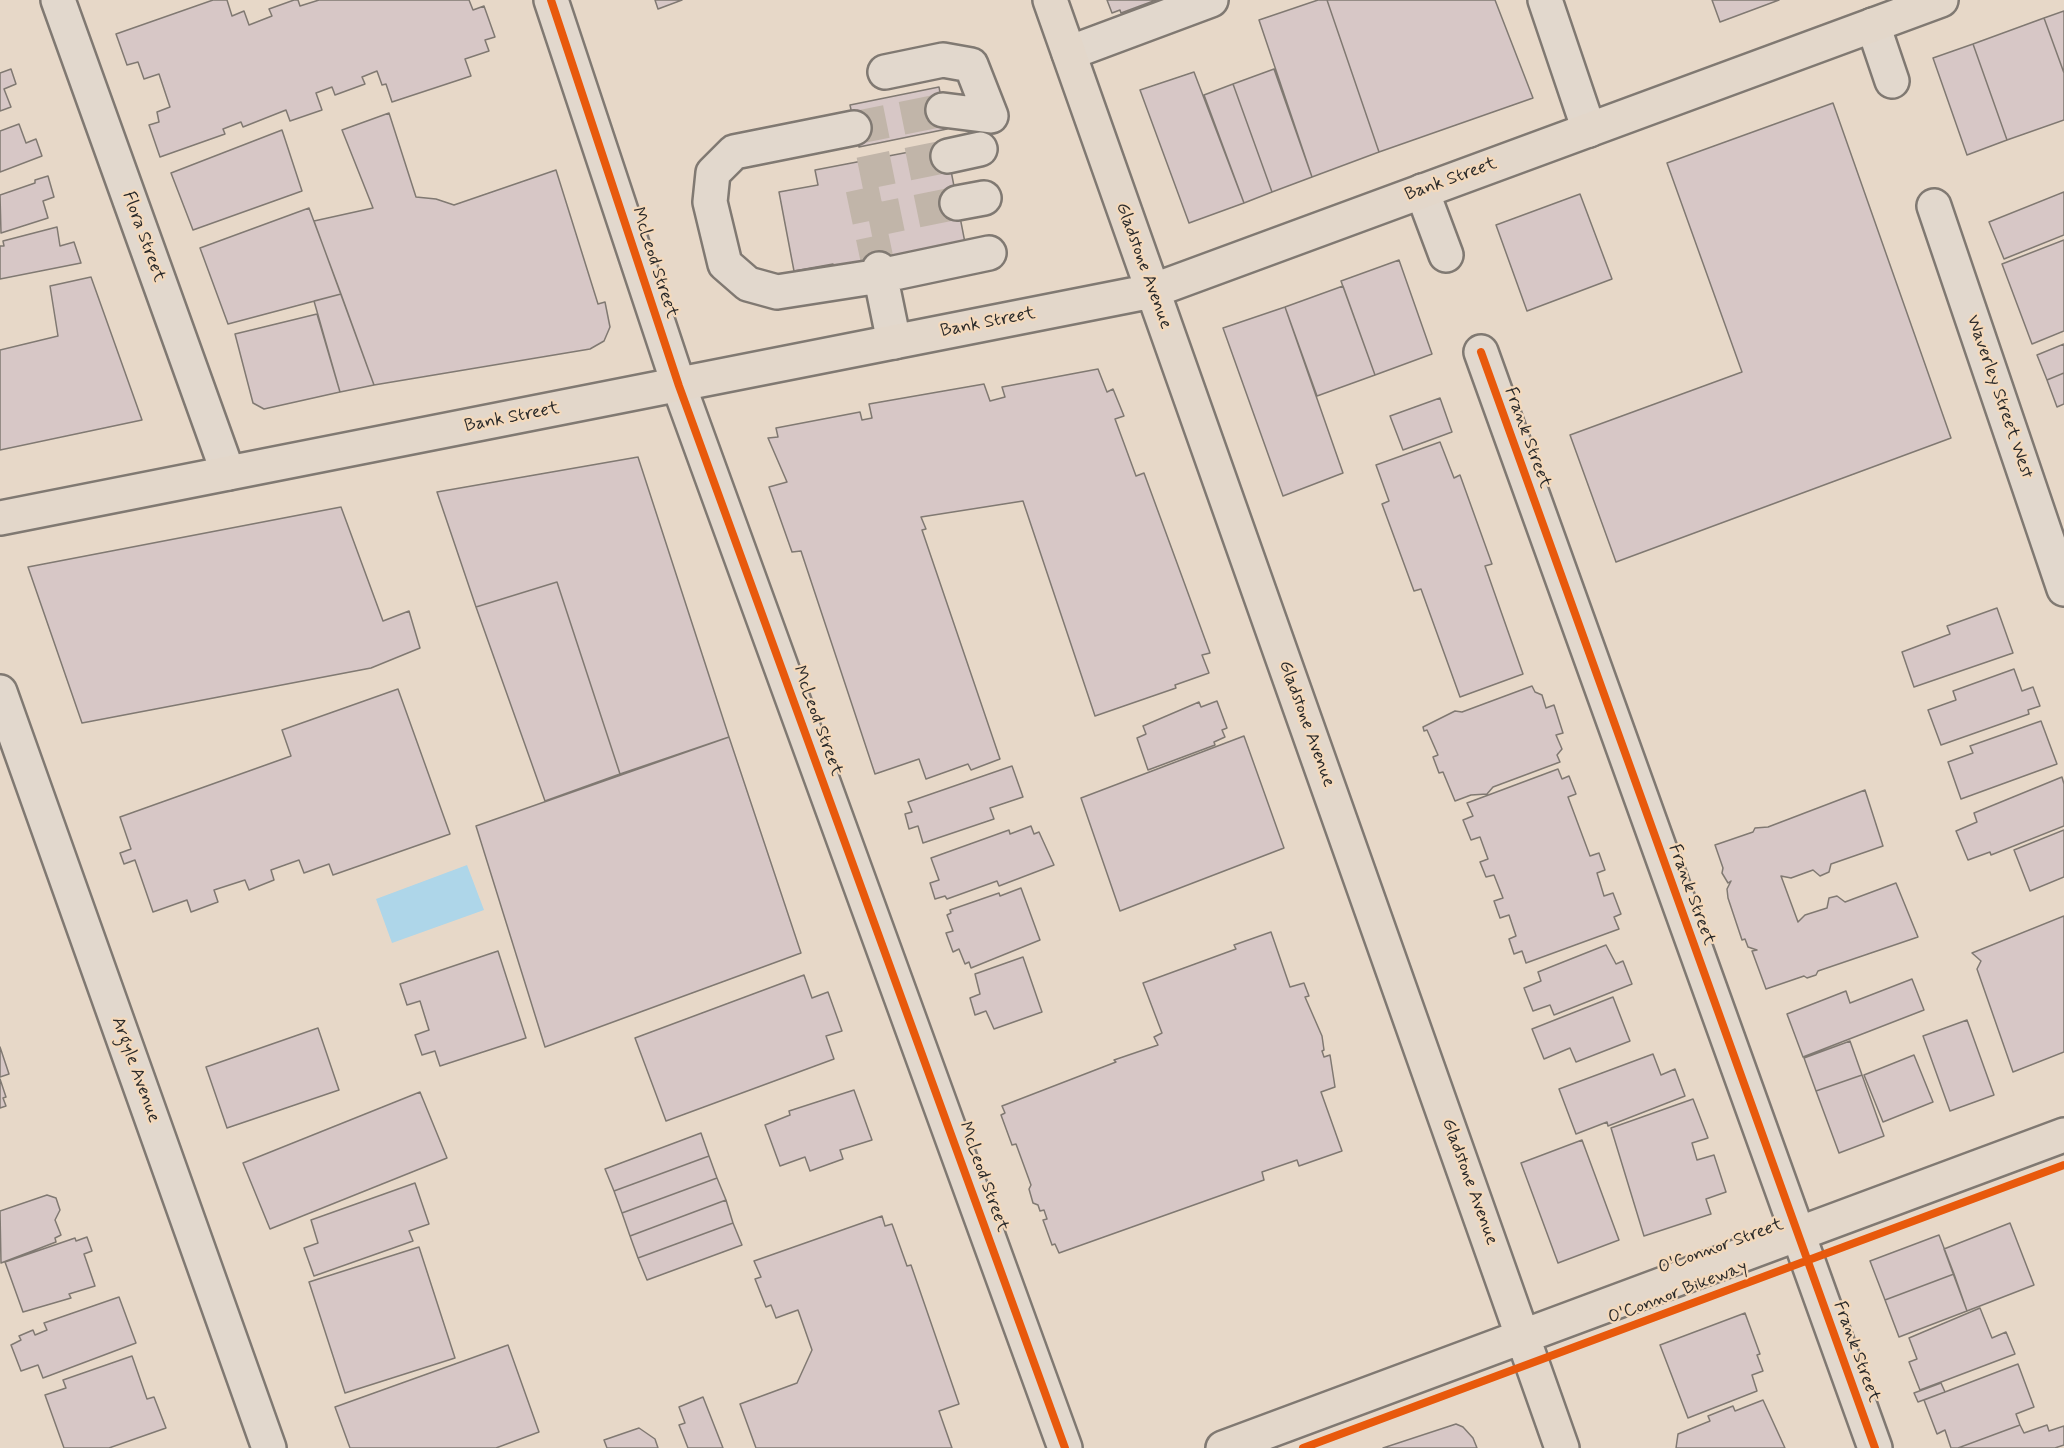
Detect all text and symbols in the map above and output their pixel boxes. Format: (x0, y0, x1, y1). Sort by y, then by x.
street label: Bank Street (1402, 153, 1500, 207)
street label: Flora Street (117, 189, 169, 285)
street label: Gladstone Avenue (1110, 200, 1176, 332)
street label: McLeod Street (626, 205, 682, 321)
street label: Bank Street (939, 303, 1037, 343)
street label: Waverley Street West (1961, 313, 2037, 481)
street label: Frank Street (1499, 385, 1555, 491)
street label: Bank Street (463, 398, 561, 438)
street label: Gladstone Avenue (1273, 658, 1339, 790)
street label: McLeod Street (787, 663, 847, 779)
street label: Frank Street (1663, 842, 1719, 948)
street label: Argyle Avenue (106, 1014, 164, 1126)
street label: Gladstone Avenue (1436, 1116, 1502, 1248)
street label: McLeod Street (953, 1119, 1013, 1235)
street label: O'Connor Street (1655, 1214, 1787, 1280)
street label: O'Connor Bikeway (1605, 1257, 1751, 1329)
street label: Frank Street (1828, 1299, 1884, 1405)

